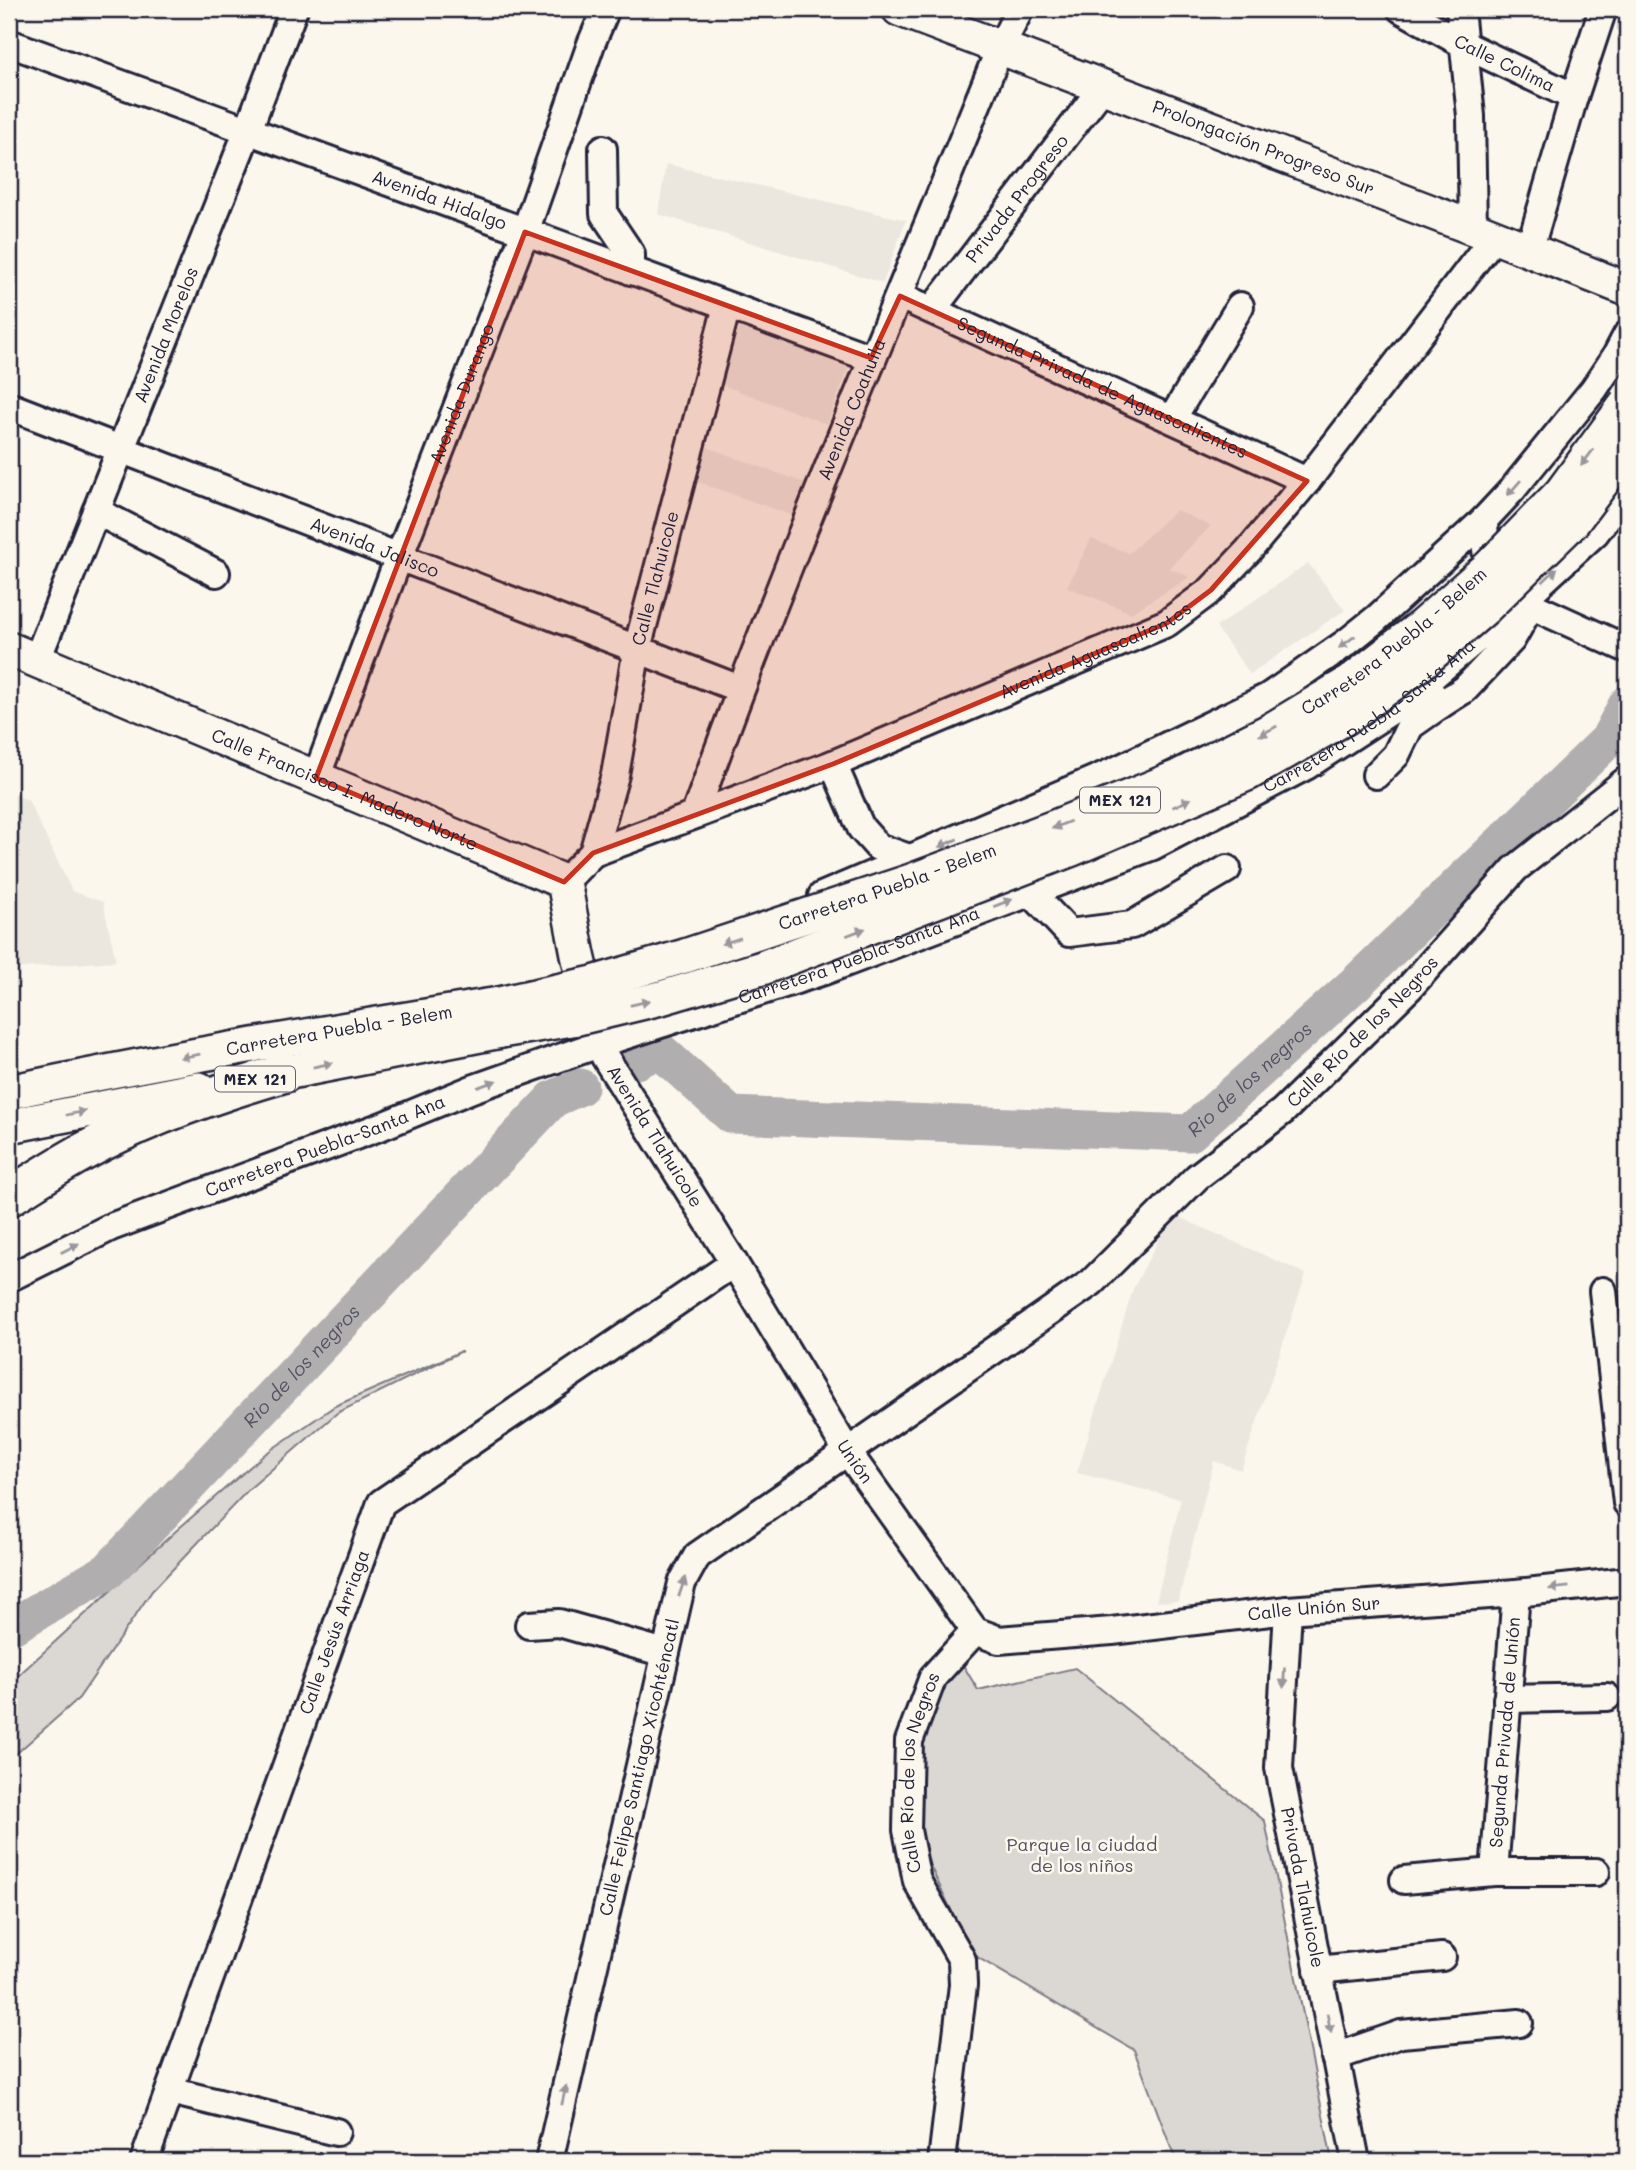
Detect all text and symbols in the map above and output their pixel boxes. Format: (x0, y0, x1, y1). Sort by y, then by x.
street label: Calle Colima (1450, 28, 1559, 97)
street label: Prolongación Progreso Sur (1149, 94, 1378, 200)
street label: Privada Progreso (960, 129, 1073, 267)
street label: Avenida Hidalgo (369, 164, 511, 235)
street label: Avenida Morelos (127, 263, 203, 406)
street label: Segunda Privada de Aguascalientes (953, 311, 1252, 463)
street label: Avenida Durango (423, 320, 500, 467)
street label: Avenida Coahuila (811, 334, 891, 484)
one-way arrow (1581, 449, 1595, 467)
one-way arrow (1506, 479, 1522, 497)
street label: Calle Tlahuicole (625, 508, 684, 648)
street label: Avenida Jalisco (307, 511, 443, 583)
street label: Carretera Puebla - Belem (1296, 561, 1491, 720)
one-way arrow (1541, 567, 1558, 583)
street label: Avenida Aguascalientes (995, 596, 1196, 704)
street label: Carretera Puebla-Santa Ana (1258, 632, 1480, 798)
one-way arrow (1338, 635, 1356, 649)
street label: Calle Francisco I. Madero Norte (208, 722, 482, 856)
one-way arrow (1258, 725, 1278, 737)
road number: MEX 121 (1080, 788, 1160, 813)
one-way arrow (1171, 797, 1192, 808)
one-way arrow (1050, 819, 1071, 830)
street label: Carretera Puebla - Belem (775, 837, 999, 935)
one-way arrow (938, 837, 958, 849)
one-way arrow (992, 898, 1013, 909)
street label: Carretera Puebla-Santa Ana (735, 900, 983, 1009)
one-way arrow (846, 927, 867, 938)
one-way arrow (720, 937, 741, 947)
street label: Calle Río de los Negros (1281, 950, 1443, 1112)
one-way arrow (629, 997, 651, 1008)
street label: Carretera Puebla - Belem (224, 999, 454, 1061)
water label: Rio de los negros (1181, 1016, 1317, 1142)
one-way arrow (179, 1051, 201, 1062)
one-way arrow (312, 1060, 334, 1071)
street label: Avenida Tlahuicole (602, 1060, 709, 1212)
road number: MEX 121 (215, 1066, 295, 1092)
one-way arrow (476, 1078, 497, 1089)
street label: Carretera Puebla-Santa Ana (201, 1088, 448, 1202)
one-way arrow (65, 1108, 87, 1119)
one-way arrow (60, 1242, 80, 1253)
water label: Rio de los negros (237, 1299, 365, 1432)
street label: Unión (832, 1435, 879, 1488)
street label: Calle Jesús Arriaga (293, 1546, 374, 1717)
one-way arrow (677, 1576, 688, 1597)
one-way arrow (1548, 1583, 1570, 1594)
street label: Calle Unión Sur (1246, 1590, 1381, 1626)
street label: Calle Felipe Santiago Xicohténcatl (593, 1616, 684, 1918)
street label: Segunda Privada de Unión (1483, 1616, 1525, 1849)
one-way arrow (1279, 1667, 1290, 1689)
street label: Calle Río de los Negros (894, 1669, 945, 1875)
street label: Privada Tlahuicole (1276, 1805, 1331, 1970)
park label: Parque la ciudad de los niños (1006, 1832, 1158, 1877)
one-way arrow (1323, 2012, 1334, 2034)
one-way arrow (559, 2084, 570, 2106)

